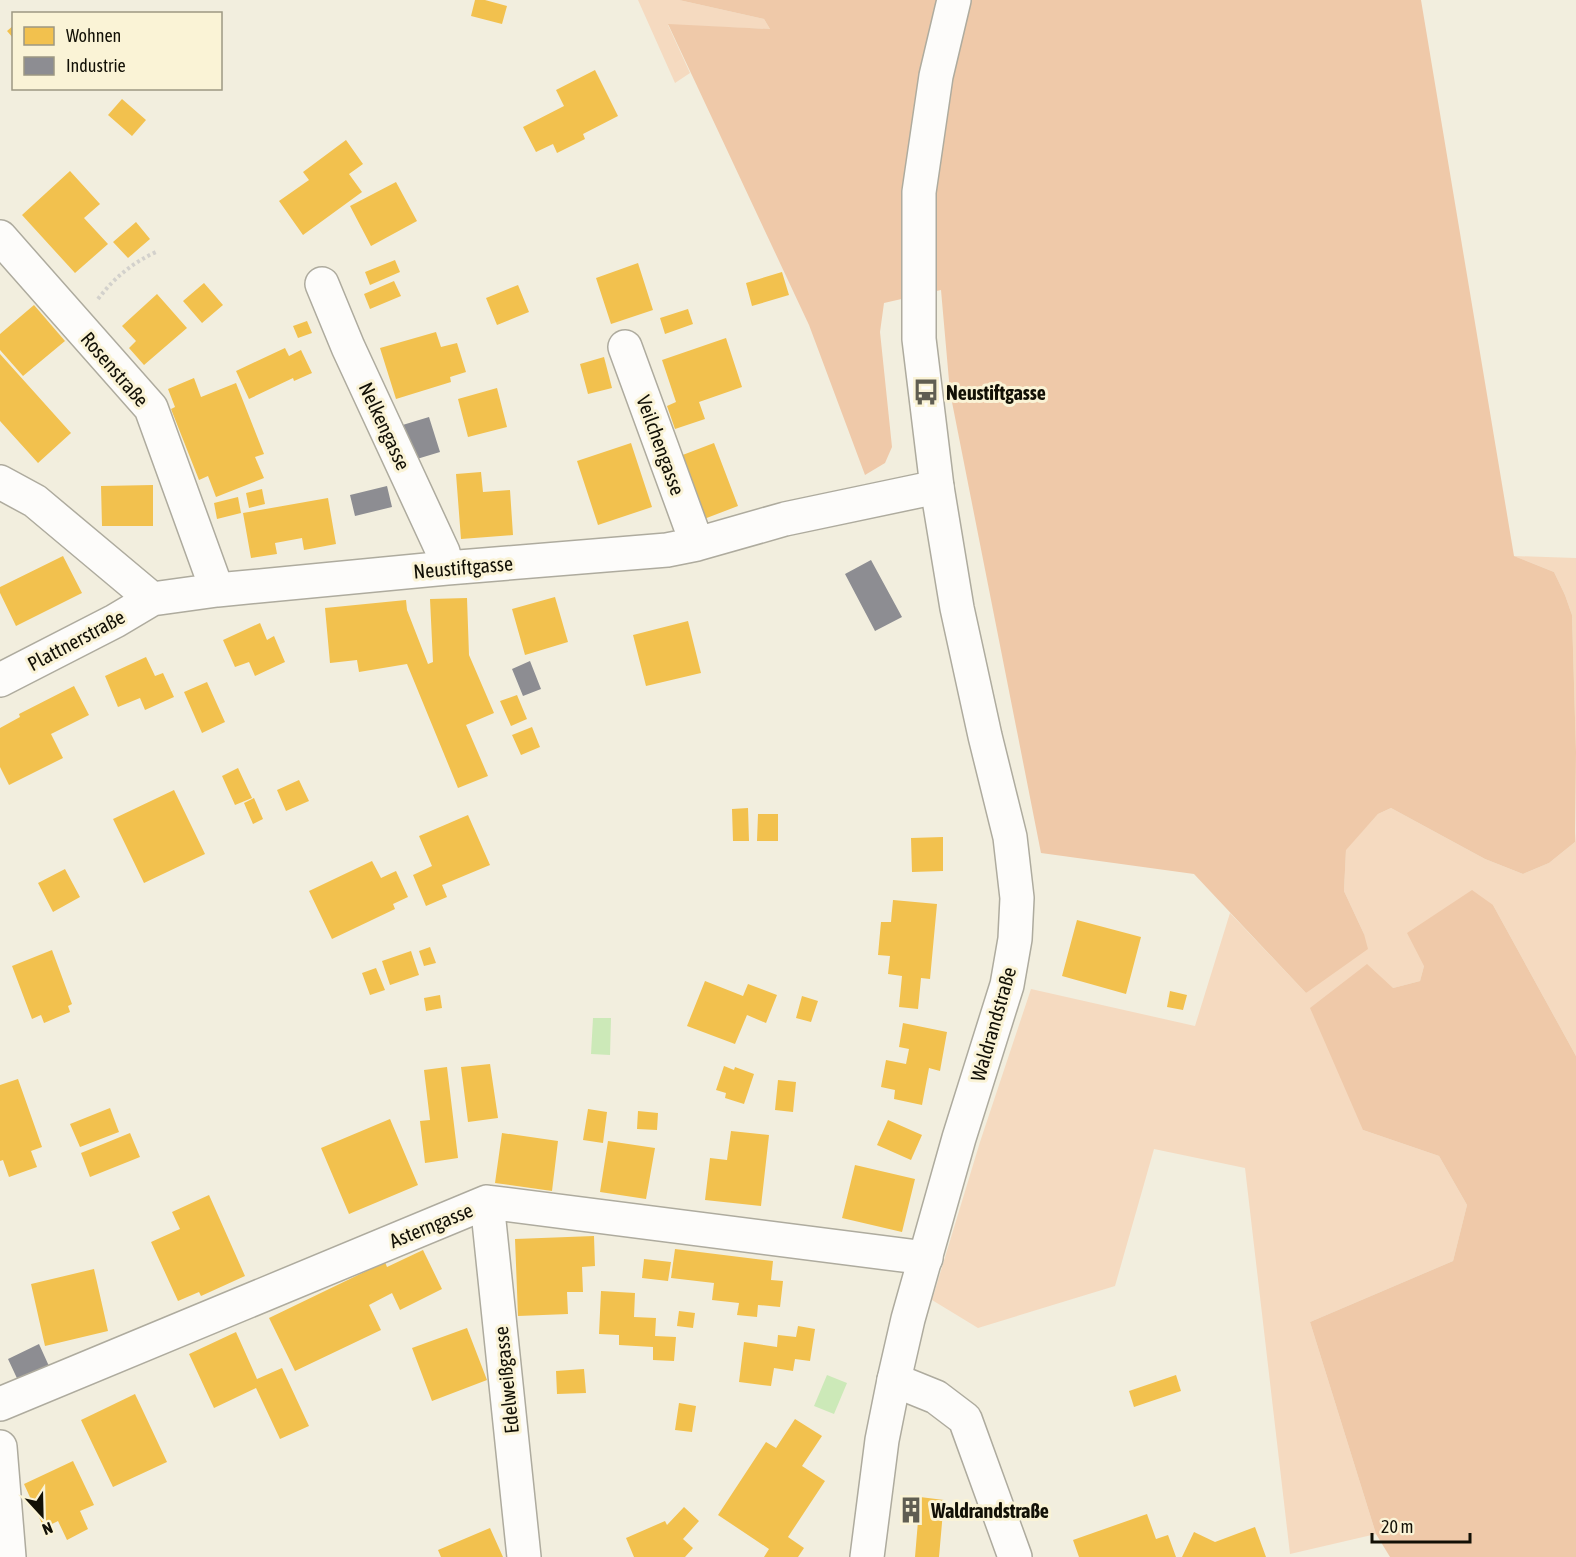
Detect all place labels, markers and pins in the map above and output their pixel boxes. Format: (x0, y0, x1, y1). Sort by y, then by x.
bus stop icon: Neustiftgasse (911, 377, 941, 407)
place label: Neustiftgasse (946, 381, 1046, 404)
building icon: Waldrandstraße (896, 1495, 926, 1525)
place label: Waldrandstraße (930, 1499, 1049, 1522)

